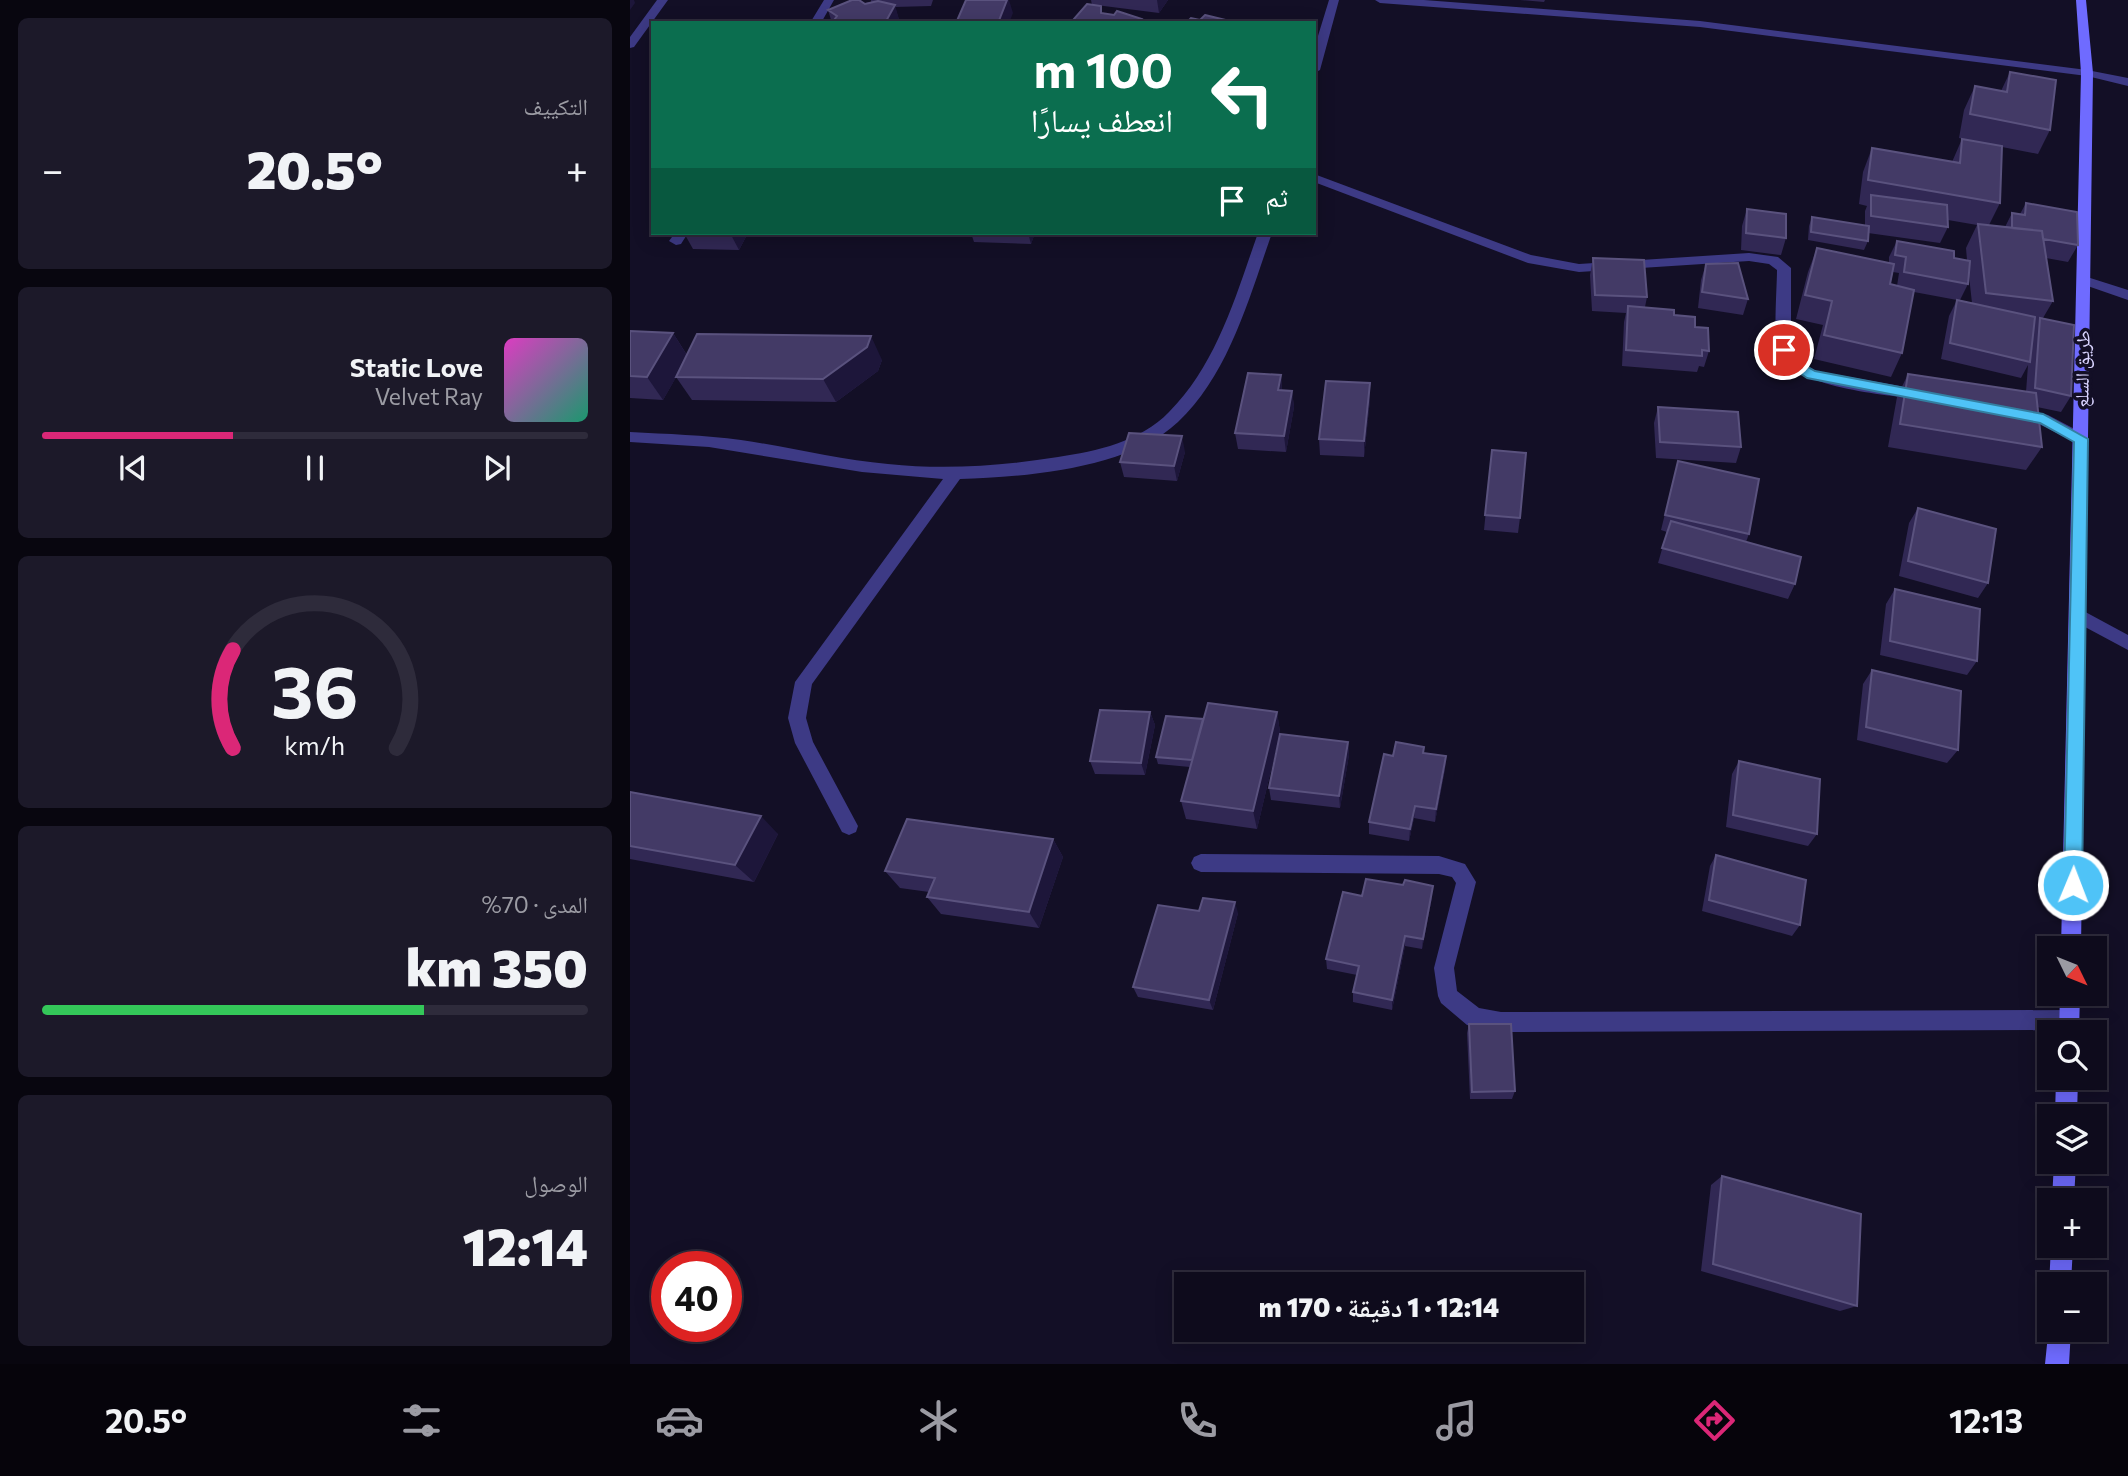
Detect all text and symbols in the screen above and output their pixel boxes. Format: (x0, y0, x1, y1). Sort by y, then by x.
text: 100 m (1034, 38, 1173, 98)
icon: left (1197, 49, 1288, 140)
text: التكييف (523, 92, 588, 120)
text: انعطف يسارًا (1031, 99, 1173, 139)
text: 20.5° (246, 136, 383, 200)
text: − (42, 145, 64, 192)
text: + (566, 145, 588, 192)
text: ثم (1265, 181, 1288, 212)
icon: arrive (1213, 182, 1251, 220)
pin (1754, 320, 1814, 380)
street label: طريق السلع (2069, 330, 2096, 408)
icon: arrive (1765, 331, 1803, 369)
text: Static Love (350, 351, 483, 382)
text: Velvet Ray (375, 382, 483, 410)
icon: previous (114, 449, 152, 487)
icon: pause (296, 449, 334, 487)
icon: next (478, 449, 516, 487)
text: 36 (271, 644, 359, 733)
text: km/h (285, 730, 345, 760)
position arrow (2036, 848, 2110, 922)
text: المدى · 70% (481, 890, 588, 918)
text: 350 km (406, 934, 588, 998)
north arrow (2037, 936, 2107, 1006)
map controls (2037, 936, 2107, 1342)
button: search (2037, 1020, 2107, 1090)
button: layers (2037, 1104, 2107, 1174)
text: الوصول (524, 1169, 588, 1197)
button: + (2037, 1188, 2107, 1258)
text: 12:14 (463, 1213, 588, 1277)
speed limit sign: 40 (651, 1251, 742, 1342)
button: − (2037, 1272, 2107, 1342)
text: 12:14 · 1 دقيقة · 170 m (1259, 1291, 1499, 1322)
icon: filters (397, 1396, 446, 1445)
icon: car (655, 1396, 704, 1445)
icon: climate (914, 1396, 963, 1445)
icon: phone (1173, 1396, 1222, 1445)
icon: music (1432, 1396, 1481, 1445)
icon: directions (1690, 1396, 1739, 1445)
text: 20.5° (105, 1400, 187, 1440)
text: 12:13 (1949, 1400, 2023, 1440)

